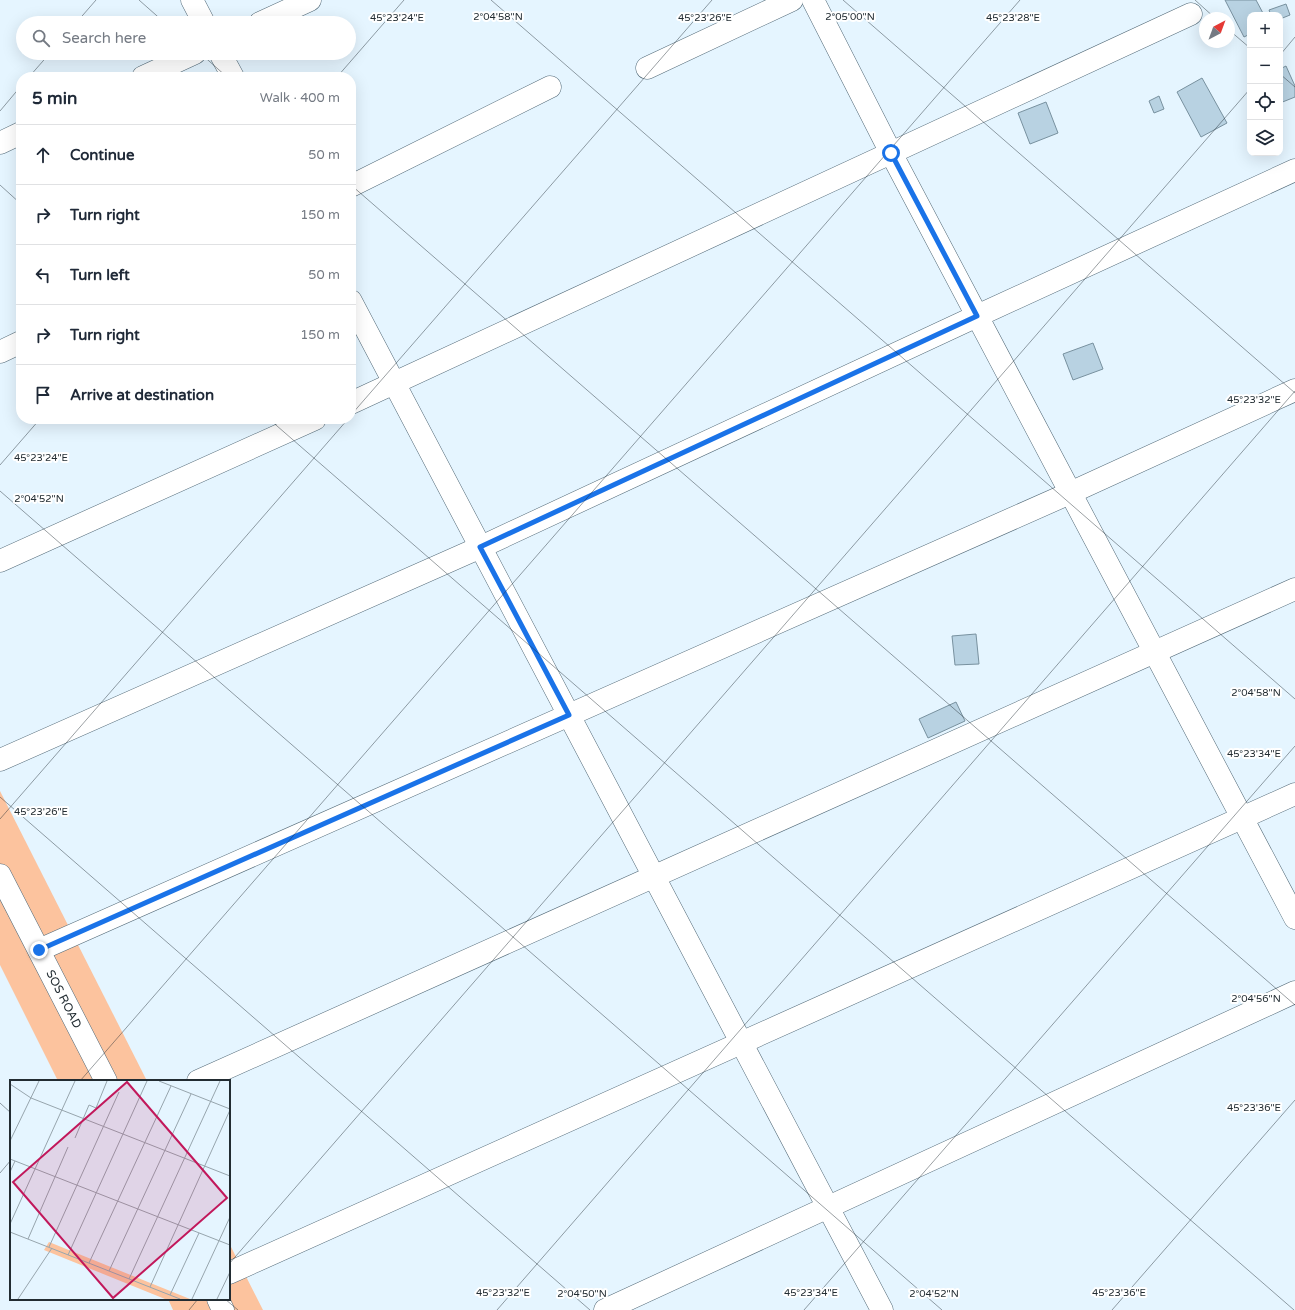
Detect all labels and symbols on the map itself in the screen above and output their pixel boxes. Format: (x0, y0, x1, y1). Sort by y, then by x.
text: 2°04'58"N (473, 11, 523, 23)
text: 2°05'00"N (825, 11, 875, 23)
text: 45°23'24"E (370, 12, 424, 24)
text: 45°23'26"E (678, 12, 732, 24)
text: 45°23'28"E (986, 12, 1040, 24)
north arrow (1199, 12, 1235, 48)
route start (882, 144, 900, 162)
text: 45°23'32"E (1227, 394, 1281, 406)
text: 45°23'24"E (14, 452, 68, 464)
text: 2°04'52"N (14, 493, 64, 505)
text: 2°04'58"N (1231, 687, 1281, 699)
text: 45°23'34"E (1227, 748, 1281, 760)
text: 45°23'26"E (14, 806, 68, 818)
route end (30, 941, 48, 959)
street label: SOS ROAD (43, 967, 85, 1031)
text: 2°04'56"N (1231, 993, 1281, 1005)
inset map (10, 1080, 230, 1300)
text: 45°23'36"E (1227, 1102, 1281, 1114)
text: 45°23'32"E (476, 1287, 530, 1299)
text: 45°23'34"E (784, 1287, 838, 1299)
text: 45°23'36"E (1092, 1287, 1146, 1299)
text: 2°04'50"N (557, 1288, 607, 1300)
text: 2°04'52"N (909, 1288, 959, 1300)

